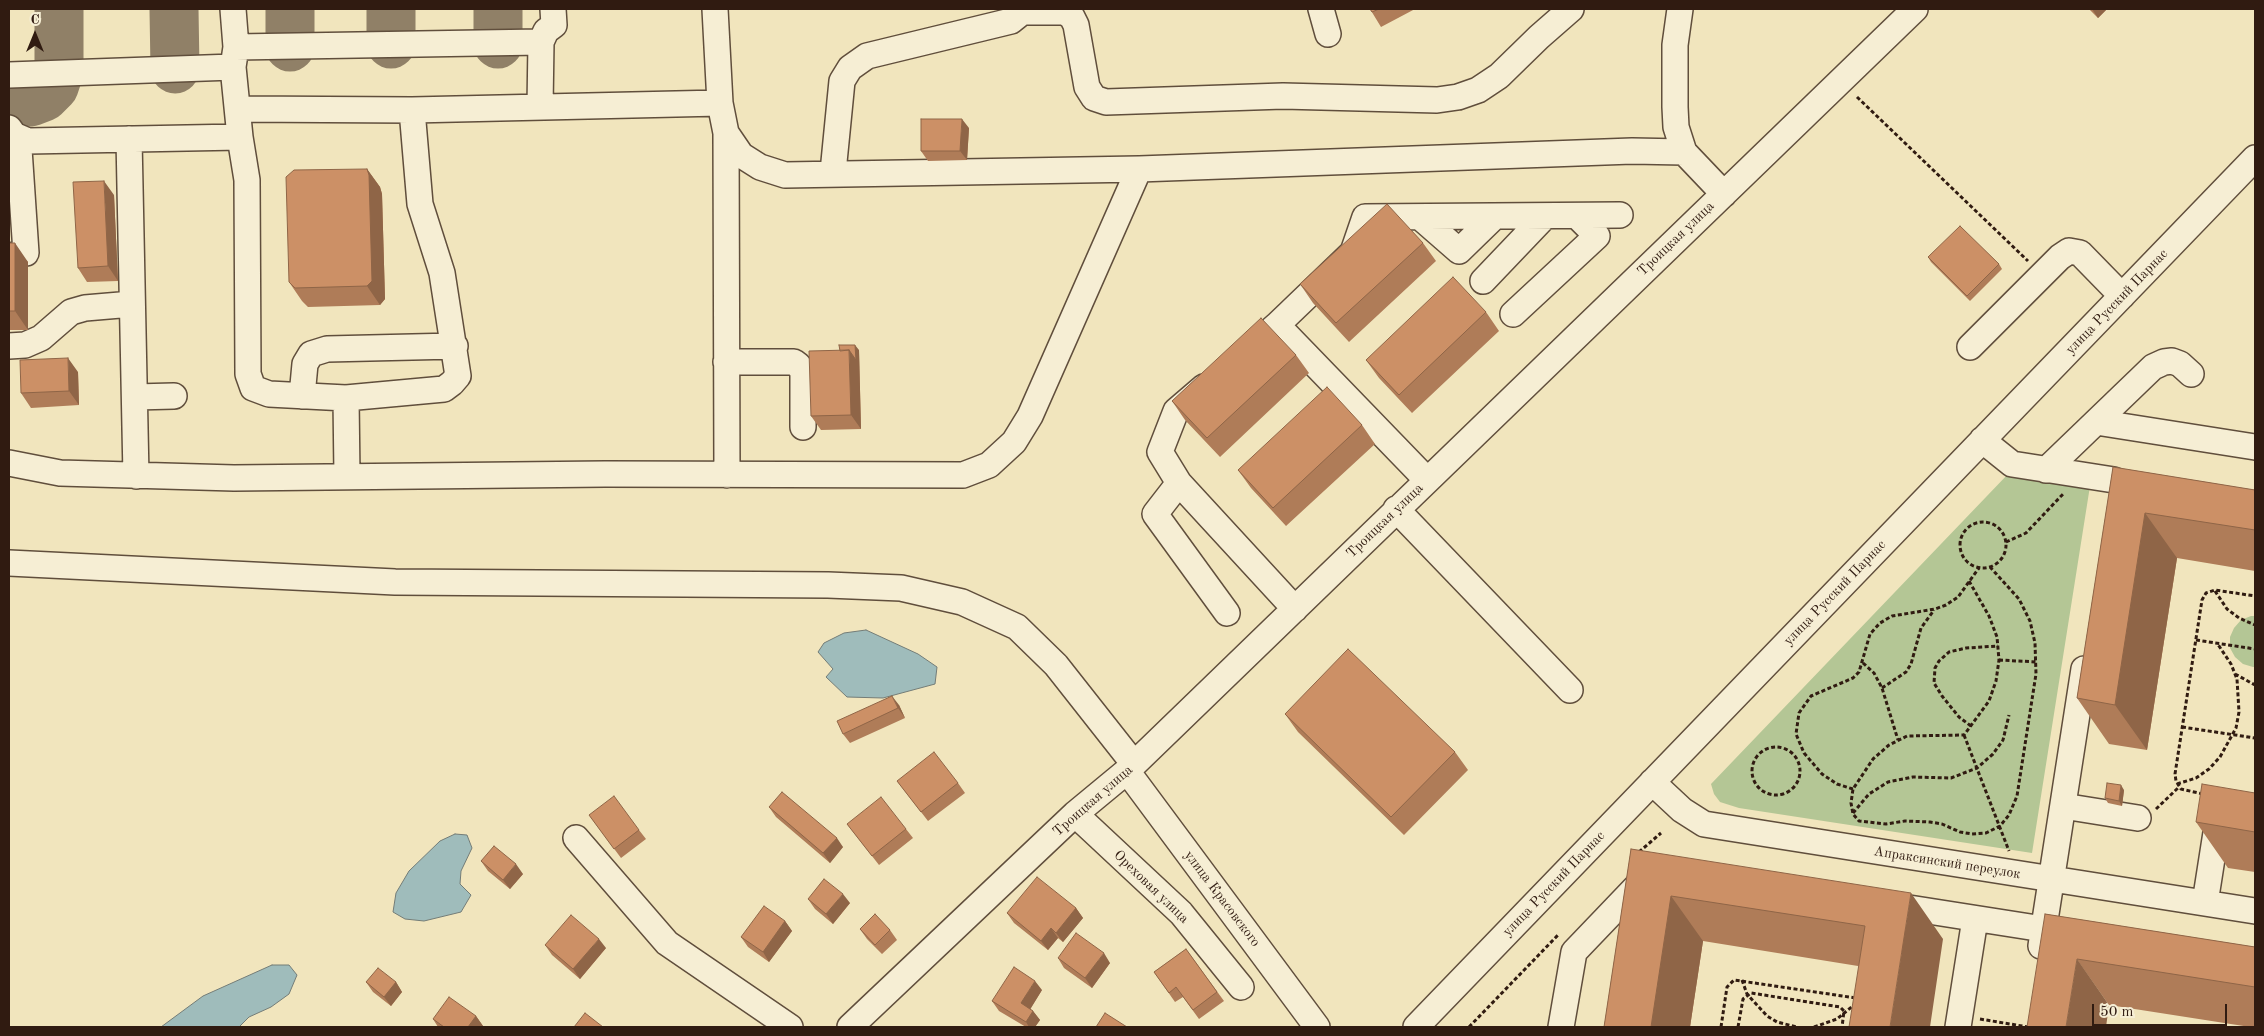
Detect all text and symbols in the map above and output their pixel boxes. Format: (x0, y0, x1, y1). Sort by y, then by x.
north arrow (10, 10, 60, 60)
text: С (30, 13, 40, 27)
street label: Троицкая улица (1634, 198, 1718, 280)
street label: улица Русский Парнас (2062, 246, 2172, 358)
street label: Троицкая улица (1343, 480, 1427, 562)
street label: улица Русский Парнас (1780, 537, 1890, 649)
street label: Троицкая улица (1050, 762, 1136, 840)
street label: улица Русский Парнас (1499, 828, 1609, 940)
street label: Апраксинский переулок (1872, 843, 2022, 883)
street label: Ореховая улица (1110, 847, 1192, 927)
street label: улица Красовского (1180, 848, 1264, 950)
scale bar (2094, 994, 2229, 1026)
text: 50 m (2100, 1005, 2134, 1020)

